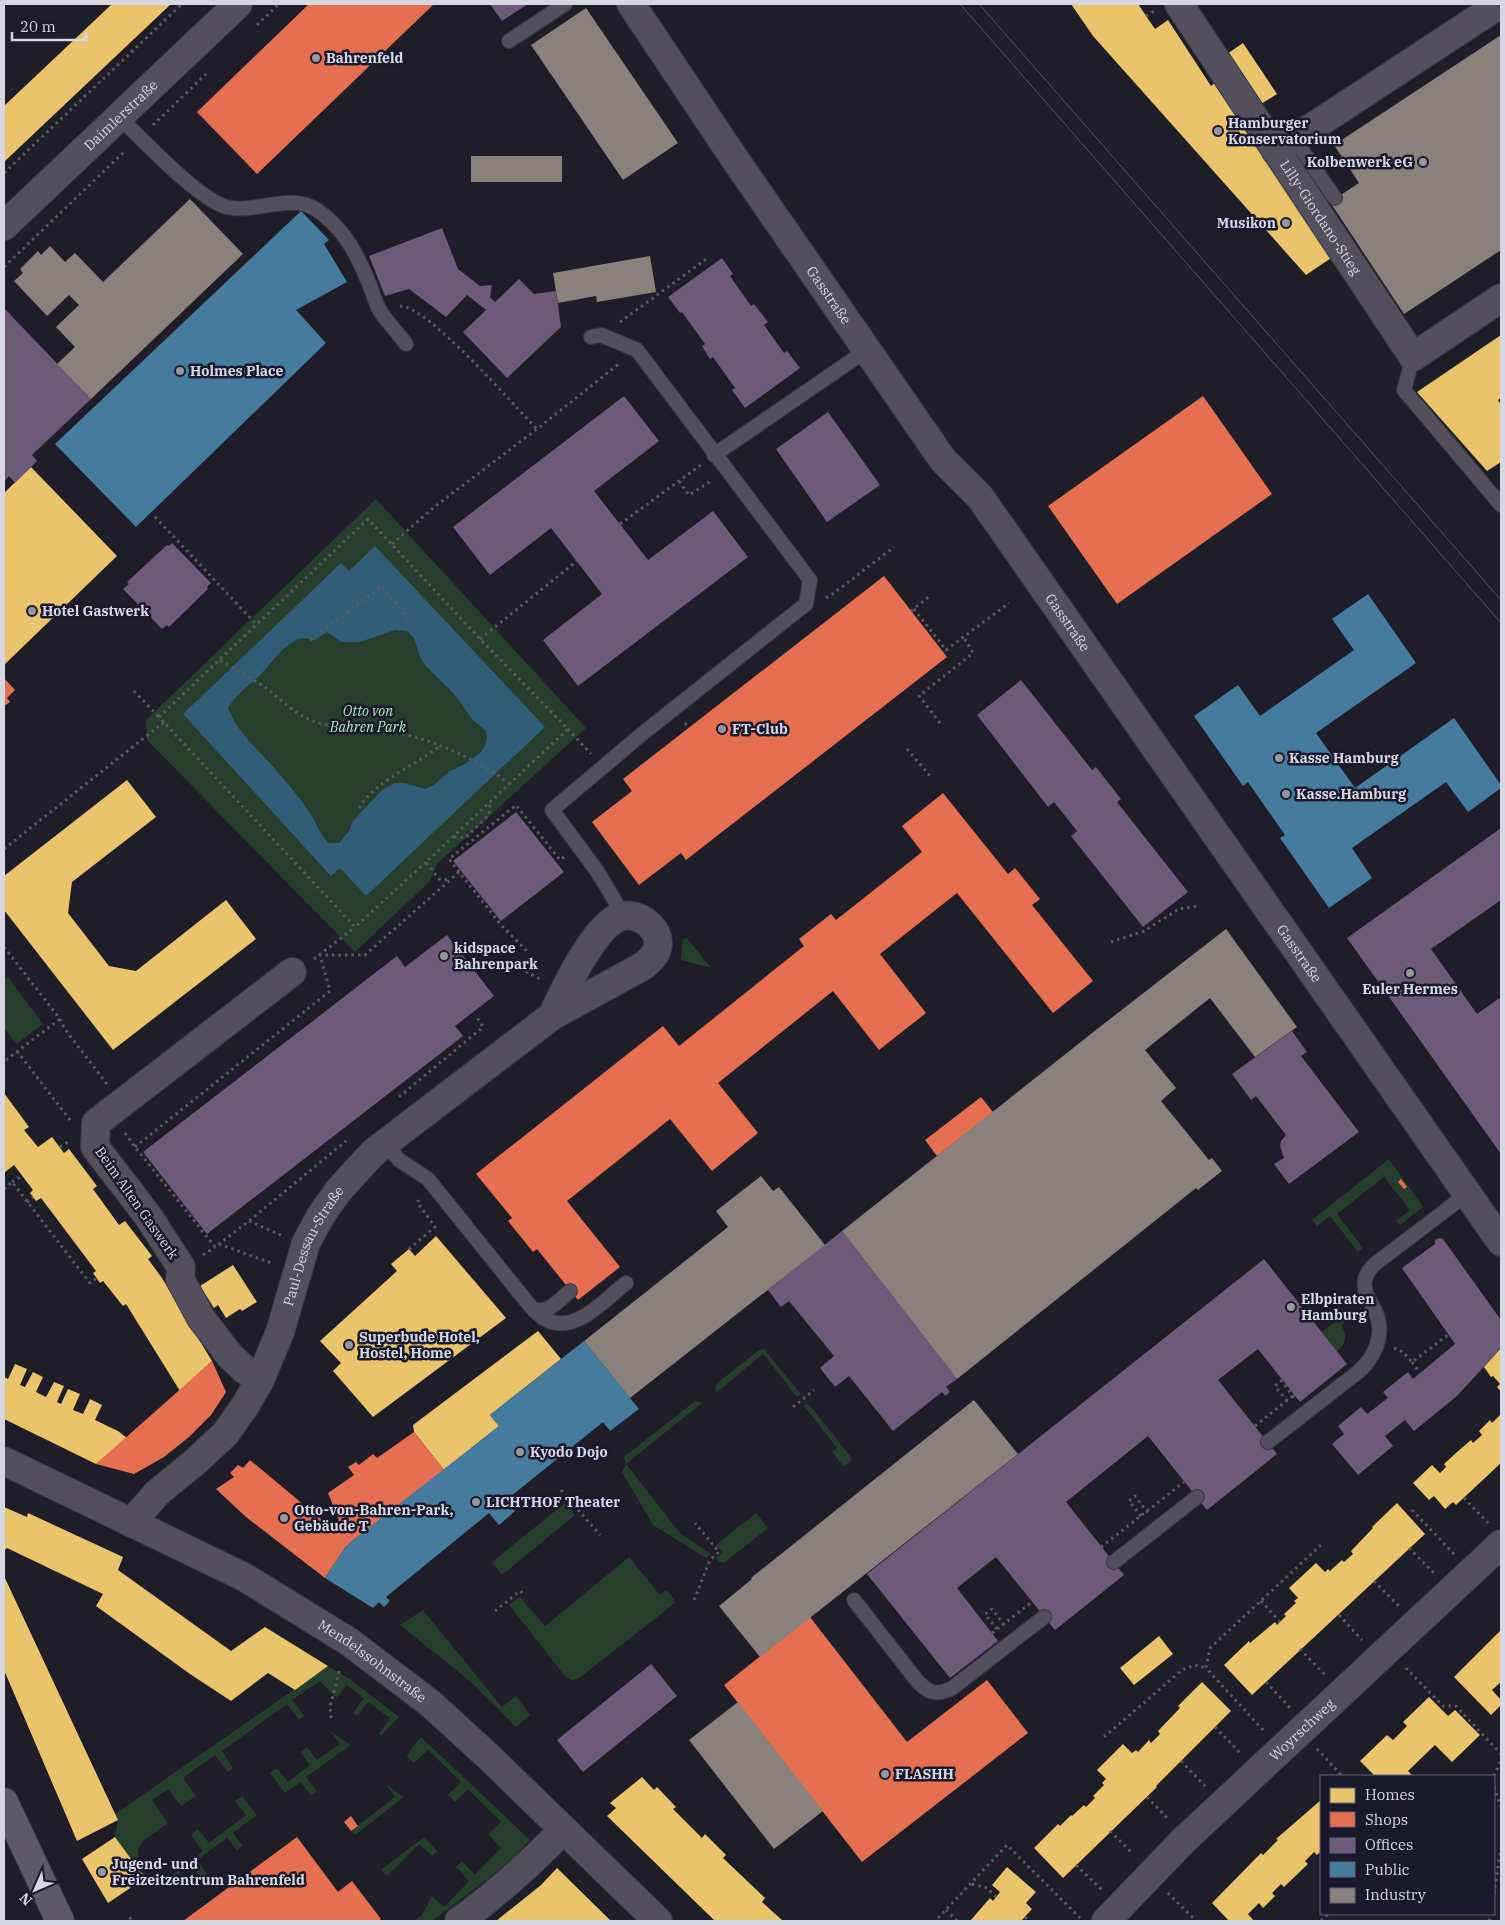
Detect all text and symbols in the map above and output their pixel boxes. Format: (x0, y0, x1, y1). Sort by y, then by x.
scale bar (12, 10, 86, 42)
text: 20 m (20, 17, 56, 36)
place label: Bahrenfeld (326, 49, 404, 67)
marker: Bahrenfeld (310, 52, 322, 64)
street label: Daimlerstraße (80, 76, 162, 155)
place label: Hamburger Konservatorium (1228, 114, 1342, 148)
marker: Hamburger Konservatorium (1212, 125, 1224, 137)
place label: Kolbenwerk eG (1307, 153, 1413, 171)
street label: Lilly-Giordano-Stieg (1276, 156, 1365, 279)
marker: Kolbenwerk eG (1417, 156, 1429, 168)
place label: Musikon (1217, 214, 1276, 232)
marker: Musikon (1280, 217, 1292, 229)
street label: Gasstraße (803, 263, 855, 328)
place label: Holmes Place (190, 362, 283, 380)
marker: Holmes Place (174, 365, 186, 377)
street label: Gasstraße (1041, 590, 1094, 655)
place label: Hotel Gastwerk (42, 602, 149, 620)
marker: Hotel Gastwerk (26, 605, 38, 617)
park label: Otto von Bahren Park (329, 702, 407, 736)
place label: FT-Club (732, 720, 788, 738)
marker: FT-Club (716, 723, 728, 735)
place label: Kasse Hamburg (1289, 749, 1400, 767)
marker: Kasse Hamburg (1273, 752, 1285, 764)
place label: Kasse.Hamburg (1296, 785, 1407, 803)
marker: Kasse.Hamburg (1280, 788, 1292, 800)
street label: Gasstraße (1273, 921, 1326, 986)
place label: kidspace Bahrenpark (454, 939, 538, 973)
marker: kidspace Bahrenpark (438, 950, 450, 962)
marker: Euler Hermes (1404, 967, 1416, 979)
place label: Euler Hermes (1362, 980, 1458, 998)
street label: Beim Alten Gaswerk (91, 1143, 183, 1264)
street label: Paul-Dessau-Straße (279, 1182, 347, 1308)
place label: Elbpiraten Hamburg (1301, 1290, 1374, 1324)
marker: Elbpiraten Hamburg (1285, 1301, 1297, 1313)
place label: Superbude Hotel, Hostel, Home (359, 1328, 480, 1362)
marker: Superbude Hotel, Hostel, Home (343, 1339, 355, 1351)
place label: Kyodo Dojo (530, 1443, 608, 1461)
marker: Kyodo Dojo (514, 1446, 526, 1458)
place label: LICHTHOF Theater (486, 1493, 620, 1511)
marker: LICHTHOF Theater (470, 1496, 482, 1508)
place label: Otto-von-Bahren-Park, Gebäude T (294, 1501, 454, 1535)
marker: Otto-von-Bahren-Park, Gebäude T (278, 1512, 290, 1524)
street label: Mendelssohnstraße (315, 1616, 430, 1706)
street label: Woyrschweg (1266, 1695, 1339, 1765)
place label: FLASHH (895, 1765, 954, 1783)
marker: FLASHH (879, 1768, 891, 1780)
legend (1320, 1775, 1495, 1915)
text: Homes (1365, 1785, 1415, 1804)
text: Shops (1365, 1810, 1408, 1829)
text: Offices (1365, 1835, 1413, 1854)
place label: Jugend- und Freizeitzentrum Bahrenfeld (112, 1855, 305, 1889)
text: Public (1365, 1860, 1410, 1879)
north arrow (10, 1865, 60, 1915)
marker: Jugend- und Freizeitzentrum Bahrenfeld (96, 1866, 108, 1878)
text: Industry (1365, 1885, 1426, 1904)
text: N (16, 1889, 36, 1909)

